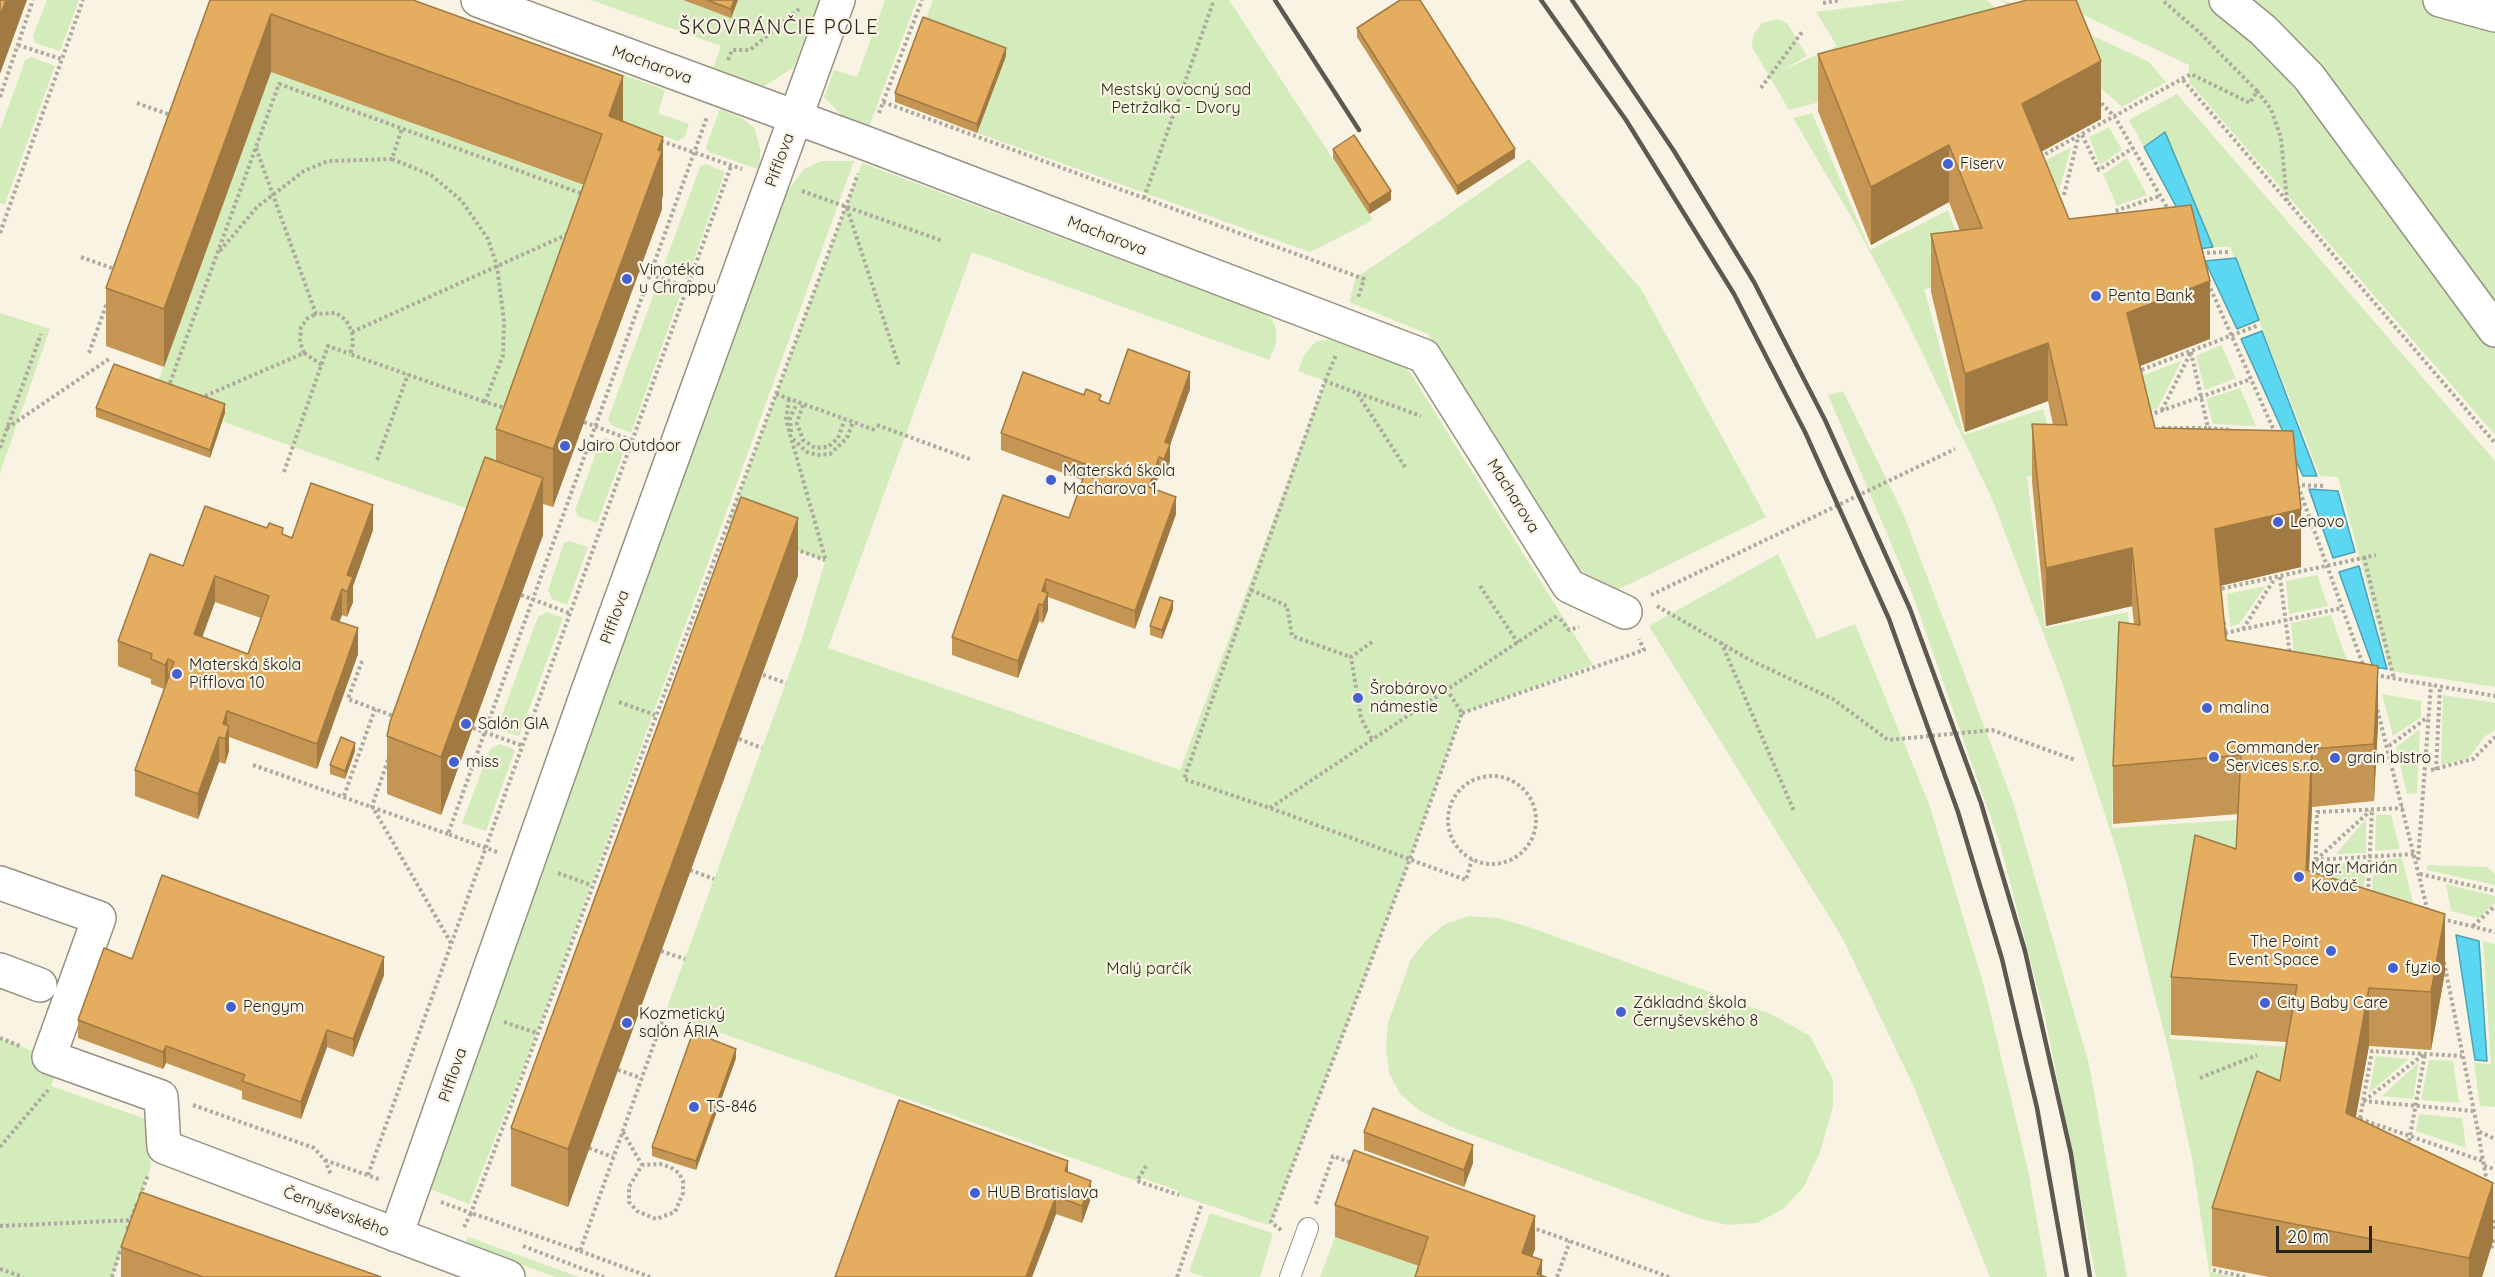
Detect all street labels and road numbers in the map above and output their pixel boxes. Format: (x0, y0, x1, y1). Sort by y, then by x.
street label: Macharova (609, 42, 695, 88)
street label: Pifflova (761, 130, 799, 190)
street label: Macharova (1065, 212, 1149, 260)
street label: Macharova (1483, 455, 1543, 537)
street label: Pifflova (596, 587, 634, 647)
street label: Pifflova (435, 1045, 471, 1105)
street label: Černyševského (280, 1183, 392, 1241)

